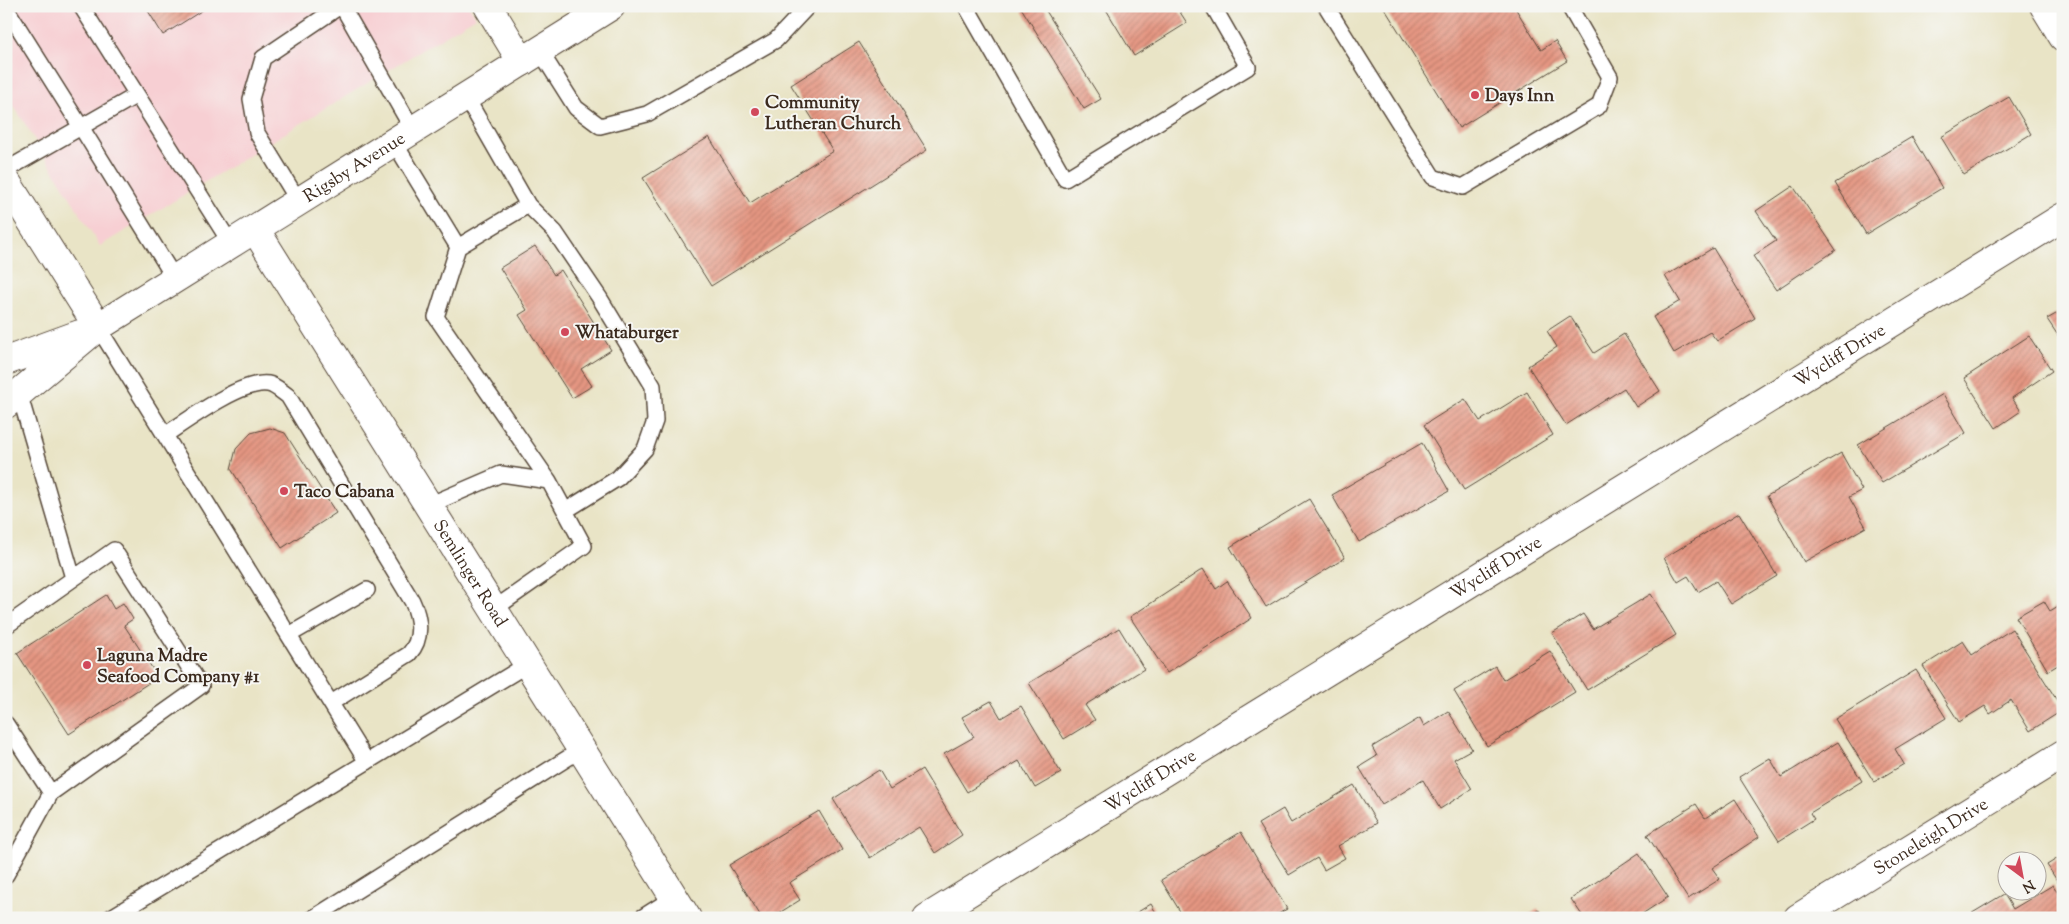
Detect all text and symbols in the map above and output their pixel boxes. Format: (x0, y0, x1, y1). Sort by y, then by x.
place label: Days Inn (1485, 84, 1555, 110)
marker: Days Inn (1469, 89, 1481, 101)
place label: Community Lutheran Church (765, 91, 902, 138)
marker: Community Lutheran Church (749, 106, 761, 118)
street label: Rigsby Avenue (299, 127, 411, 210)
street label: Wycliff Drive (1789, 318, 1891, 395)
place label: Whataburger (575, 321, 679, 347)
marker: Whataburger (559, 326, 571, 338)
place label: Taco Cabana (294, 480, 395, 506)
marker: Taco Cabana (278, 485, 290, 497)
street label: Semlinger Road (425, 515, 513, 633)
street label: Wycliff Drive (1445, 531, 1548, 607)
place label: Laguna Madre Seafood Company #1 (97, 644, 260, 691)
marker: Laguna Madre Seafood Company #1 (81, 659, 93, 671)
street label: Wycliff Drive (1100, 744, 1202, 820)
street label: Stoneleigh Drive (1869, 792, 1994, 883)
north arrow (1996, 852, 2046, 902)
text: N (2018, 874, 2038, 897)

